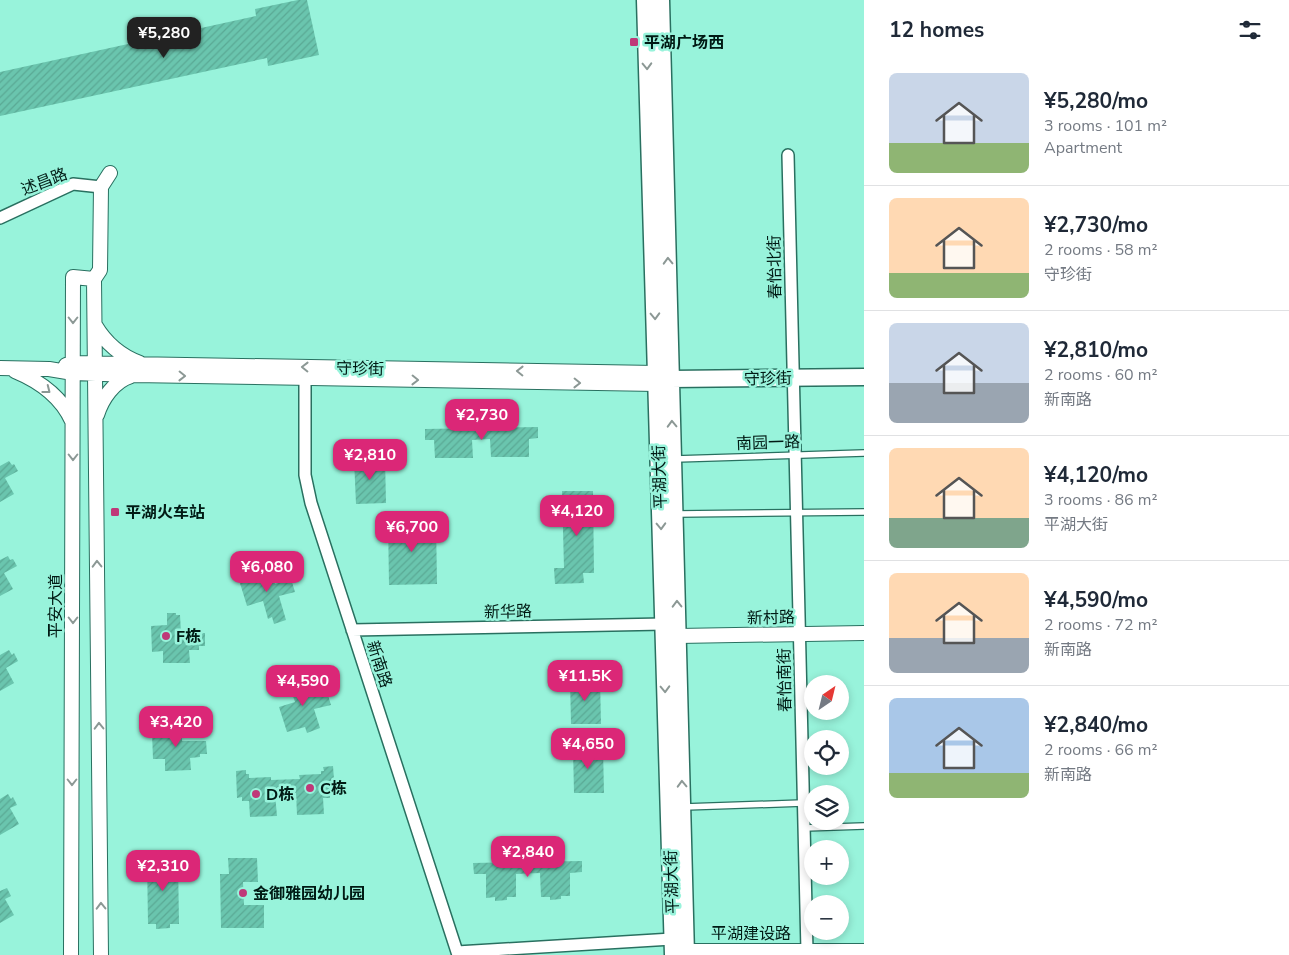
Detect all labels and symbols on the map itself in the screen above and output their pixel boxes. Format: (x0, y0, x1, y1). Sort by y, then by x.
pin: ¥5,280 (123, 17, 205, 59)
place label: 平湖广场西 (644, 32, 724, 54)
marker: 平湖广场西 (628, 36, 640, 48)
one-way arrow (642, 62, 653, 70)
street label: 述昌路 (18, 163, 71, 201)
street label: 春怡北街 (763, 235, 787, 299)
one-way arrow (663, 257, 673, 265)
one-way arrow (649, 312, 660, 320)
one-way arrow (68, 316, 78, 324)
street label: 守珍街 (336, 358, 384, 380)
one-way arrow (301, 362, 308, 372)
one-way arrow (516, 366, 524, 376)
street label: 守珍街 (744, 368, 792, 390)
one-way arrow (179, 371, 187, 381)
one-way arrow (412, 375, 419, 385)
one-way arrow (574, 378, 582, 388)
one-way arrow (41, 384, 50, 392)
pin: ¥2,730 (441, 398, 523, 441)
one-way arrow (667, 420, 677, 428)
street label: 南园一路 (736, 431, 800, 455)
pin: ¥2,810 (329, 438, 411, 481)
street label: 平湖大街 (648, 445, 672, 509)
one-way arrow (68, 454, 78, 461)
pin: ¥4,120 (536, 494, 618, 537)
place label: 平湖火车站 (125, 502, 205, 524)
marker: 平湖火车站 (109, 506, 121, 518)
pin: ¥6,700 (371, 510, 453, 553)
one-way arrow (655, 523, 666, 531)
pin: ¥6,080 (226, 550, 308, 593)
one-way arrow (92, 560, 102, 568)
street label: 平安大道 (45, 574, 67, 638)
one-way arrow (672, 600, 682, 608)
street label: 新华路 (484, 601, 532, 623)
street label: 新村路 (747, 607, 795, 629)
one-way arrow (68, 616, 78, 624)
place label: F栋 (176, 626, 201, 648)
marker: F栋 (160, 630, 172, 642)
street label: 新南路 (361, 638, 397, 691)
street label: 春怡南街 (773, 648, 797, 712)
pin: ¥11.5K (544, 660, 626, 702)
pin: ¥4,590 (262, 664, 344, 707)
north arrow (804, 675, 849, 720)
one-way arrow (660, 685, 671, 693)
pin: ¥3,420 (135, 706, 217, 748)
one-way arrow (94, 722, 104, 730)
pin: ¥4,650 (547, 728, 629, 770)
one-way arrow (67, 778, 77, 786)
place label: C栋 (320, 778, 347, 800)
one-way arrow (676, 780, 687, 788)
marker: C栋 (304, 782, 316, 794)
place label: D栋 (266, 784, 294, 806)
marker: D栋 (250, 788, 262, 800)
pin: ¥2,840 (487, 836, 569, 878)
pin: ¥2,310 (122, 850, 204, 892)
street label: 平湖大街 (660, 850, 684, 914)
place label: 金御雅园幼儿园 (253, 883, 365, 905)
marker: 金御雅园幼儿园 (237, 887, 249, 899)
one-way arrow (96, 902, 106, 910)
street label: 平湖建设路 (711, 923, 791, 945)

